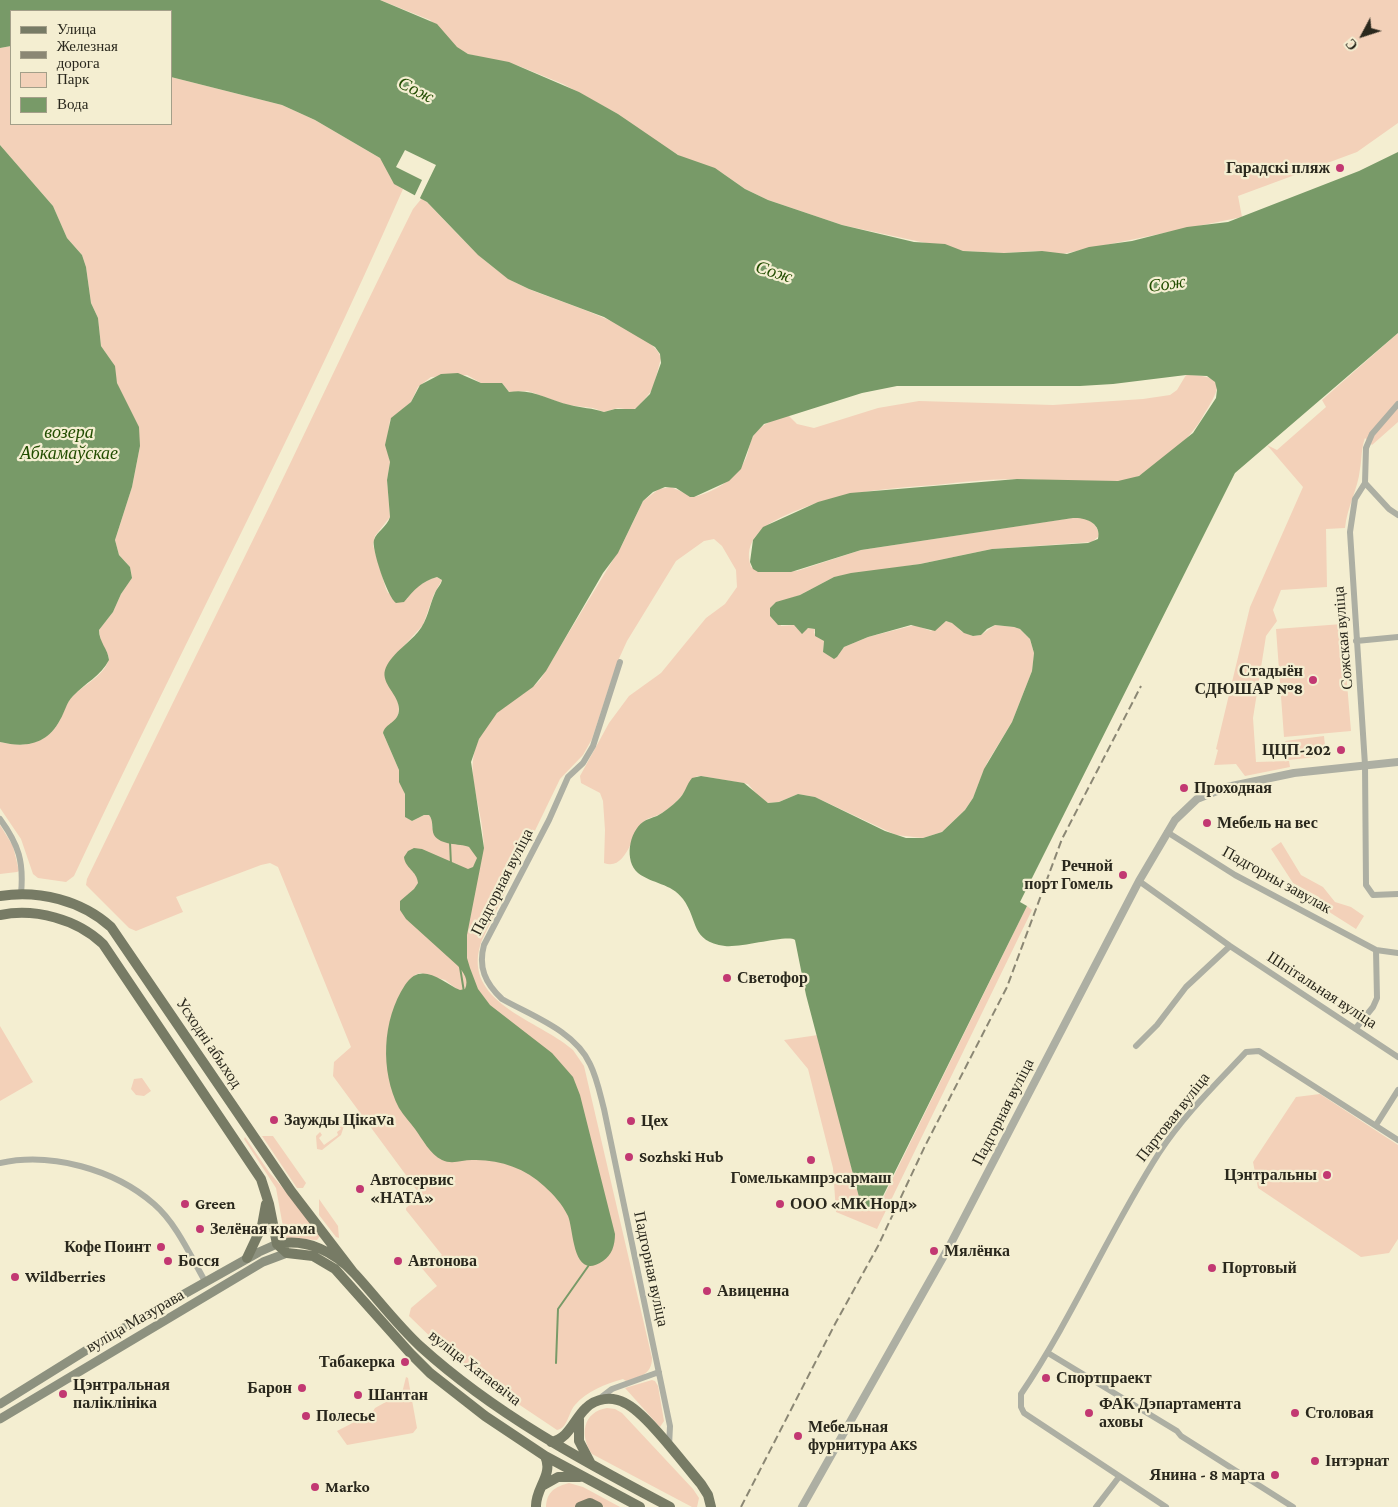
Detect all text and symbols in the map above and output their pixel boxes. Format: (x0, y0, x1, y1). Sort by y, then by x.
legend (10, 10, 172, 125)
north arrow (1338, 10, 1388, 60)
text: Улица (57, 21, 96, 37)
text: С (1342, 36, 1361, 54)
text: Железная дорога (57, 38, 118, 71)
text: Парк (57, 71, 89, 87)
water label: Сож (394, 72, 438, 108)
text: Вода (57, 96, 88, 112)
place label: Гарадскі пляж (1226, 158, 1330, 178)
marker: Гарадскі пляж (1334, 162, 1346, 174)
water label: Сож (753, 256, 795, 288)
water label: Сож (1147, 271, 1187, 297)
water label: возера Абкамаўскае (20, 421, 118, 464)
street label: Сожская вуліца (1329, 586, 1357, 690)
place label: Стадыён СДЮШАР №8 (1195, 661, 1303, 699)
marker: Стадыён СДЮШАР №8 (1307, 674, 1319, 686)
place label: ЦЦП-202 (1262, 740, 1331, 760)
marker: ЦЦП-202 (1335, 744, 1347, 756)
place label: Проходная (1194, 778, 1272, 798)
marker: Проходная (1178, 782, 1190, 794)
place label: Мебель на вес (1217, 813, 1318, 833)
marker: Мебель на вес (1201, 817, 1213, 829)
street label: Падгорная вуліца (467, 825, 537, 939)
street label: Падгорны завулак (1219, 842, 1335, 918)
place label: Речной порт Гомель (1024, 856, 1113, 894)
marker: Речной порт Гомель (1117, 869, 1129, 881)
street label: Шпітальная вуліца (1263, 947, 1381, 1033)
place label: Светофор (737, 968, 808, 988)
marker: Светофор (721, 972, 733, 984)
street label: Усходні абыход (172, 994, 246, 1092)
street label: Падгорная вуліца (968, 1055, 1038, 1169)
street label: Партовая вуліца (1132, 1068, 1214, 1166)
place label: Заужды ЦікаVа (284, 1110, 394, 1130)
place label: Цех (641, 1111, 668, 1131)
marker: Заужды ЦікаVа (268, 1114, 280, 1126)
marker: Цех (625, 1115, 637, 1127)
place label: Sozhski Hub (639, 1147, 724, 1167)
marker: Sozhski Hub (623, 1151, 635, 1163)
marker: Гомелькампрэсармаш (805, 1154, 817, 1166)
place label: Цэнтральны (1224, 1165, 1317, 1185)
place label: Гомелькампрэсармаш (730, 1168, 892, 1188)
marker: Цэнтральны (1321, 1169, 1333, 1181)
place label: Автосервис «НАТА» (370, 1170, 454, 1208)
marker: Автосервис «НАТА» (354, 1183, 366, 1195)
place label: Green (195, 1194, 235, 1214)
place label: ООО «МК Норд» (790, 1194, 918, 1214)
marker: Green (179, 1198, 191, 1210)
marker: ООО «МК Норд» (774, 1198, 786, 1210)
street label: Падгорная вуліца (629, 1210, 673, 1328)
place label: Зелёная крама (210, 1219, 315, 1239)
marker: Зелёная крама (194, 1223, 206, 1235)
place label: Кофе Поинт (64, 1237, 151, 1257)
marker: Кофе Поинт (155, 1241, 167, 1253)
place label: Мялёнка (944, 1241, 1010, 1261)
marker: Мялёнка (928, 1245, 940, 1257)
place label: Босся (178, 1251, 219, 1271)
place label: Автонова (408, 1251, 477, 1271)
marker: Босся (162, 1255, 174, 1267)
marker: Автонова (392, 1255, 404, 1267)
place label: Портовый (1222, 1258, 1297, 1278)
marker: Портовый (1206, 1262, 1218, 1274)
place label: Wildberries (25, 1267, 106, 1287)
marker: Wildberries (9, 1271, 21, 1283)
place label: Авиценна (717, 1281, 789, 1301)
street label: вуліца Мазурава (82, 1285, 188, 1357)
marker: Авиценна (701, 1285, 713, 1297)
street label: вуліца Хатаевіча (425, 1326, 525, 1410)
place label: Табакерка (319, 1352, 395, 1372)
marker: Табакерка (399, 1356, 411, 1368)
place label: Спортпраект (1056, 1368, 1152, 1388)
marker: Спортпраект (1040, 1372, 1052, 1384)
place label: Цэнтральная паліклініка (73, 1375, 170, 1413)
place label: Барон (247, 1378, 292, 1398)
marker: Барон (296, 1382, 308, 1394)
place label: Шантан (368, 1385, 428, 1405)
marker: Цэнтральная паліклініка (57, 1388, 69, 1400)
marker: Шантан (352, 1389, 364, 1401)
place label: ФАК Дэпартамента аховы (1099, 1394, 1241, 1432)
place label: Столовая (1305, 1403, 1374, 1423)
place label: Полесье (316, 1406, 375, 1426)
marker: ФАК Дэпартамента аховы (1083, 1407, 1095, 1419)
marker: Столовая (1289, 1407, 1301, 1419)
marker: Полесье (300, 1410, 312, 1422)
place label: Мебельная фурнитура AKS (808, 1417, 917, 1455)
marker: Мебельная фурнитура AKS (792, 1430, 804, 1442)
place label: Інтэрнат (1325, 1451, 1389, 1471)
marker: Інтэрнат (1309, 1455, 1321, 1467)
place label: Янина - 8 марта (1150, 1465, 1265, 1485)
marker: Янина - 8 марта (1269, 1469, 1281, 1481)
place label: Marko (325, 1477, 370, 1497)
marker: Marko (309, 1481, 321, 1493)

